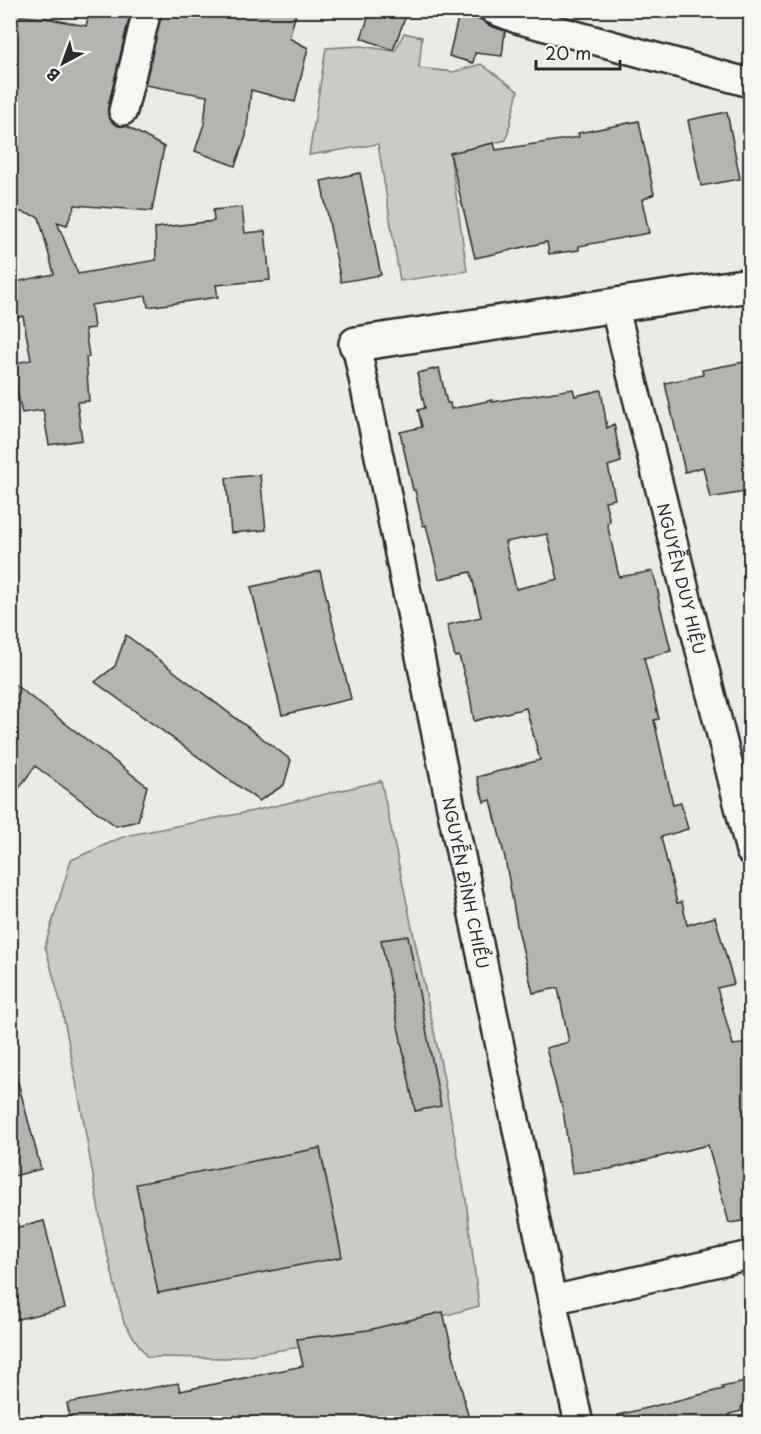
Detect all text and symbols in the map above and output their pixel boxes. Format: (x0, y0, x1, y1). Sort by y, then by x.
north arrow (33, 33, 93, 93)
scale bar (536, 33, 620, 71)
text: 20 m (545, 39, 591, 66)
text: B (40, 62, 65, 88)
street label: NGUYỄN DUY HIỆU (652, 501, 713, 657)
street label: NGUYỄN ĐÌNH CHIỂU (437, 795, 496, 971)

